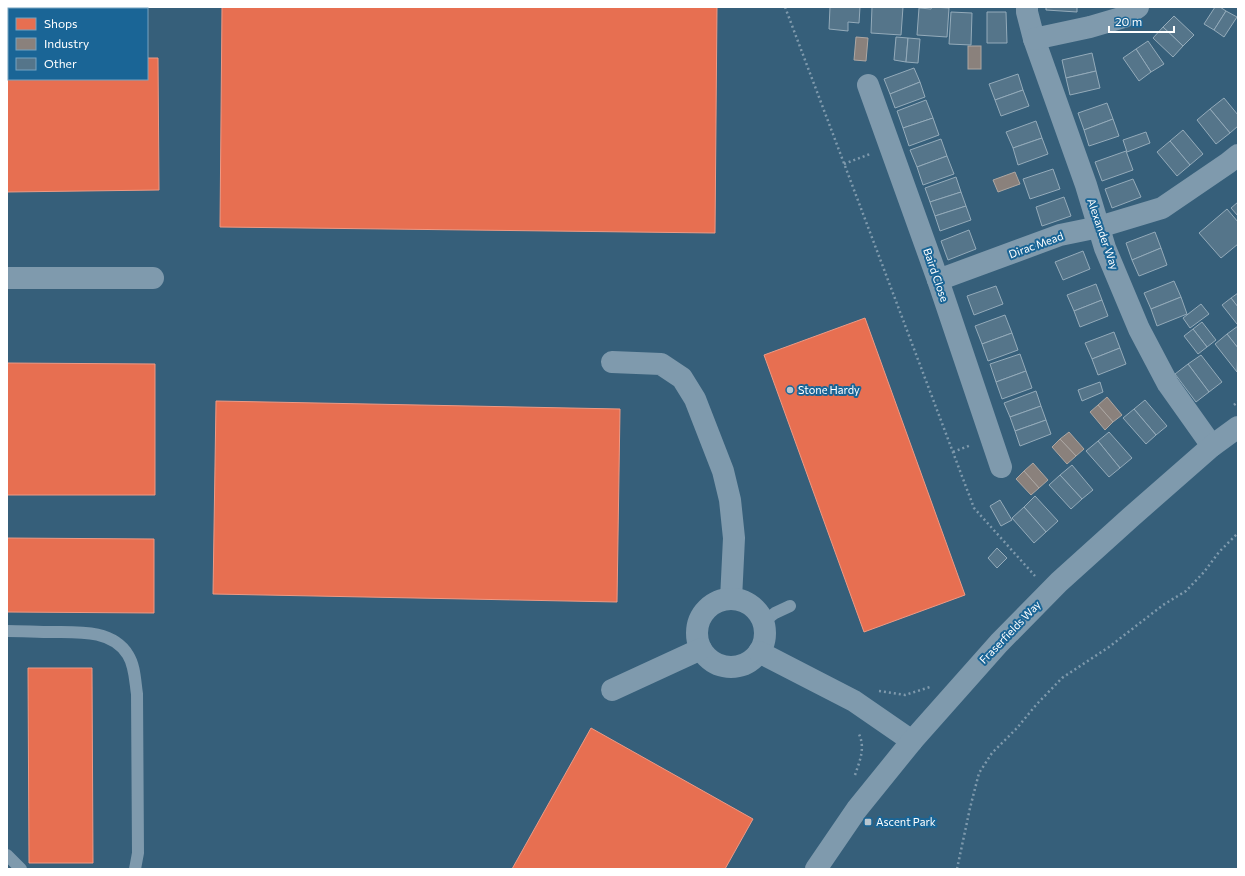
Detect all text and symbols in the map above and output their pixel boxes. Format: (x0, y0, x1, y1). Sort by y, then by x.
legend (8, 8, 148, 80)
scale bar (1109, 8, 1174, 34)
text: 20 m (1115, 14, 1142, 28)
text: Shops (44, 16, 78, 30)
text: Industry (44, 36, 89, 50)
text: Other (44, 56, 77, 70)
street label: Alexander Way (1085, 196, 1122, 272)
street label: Dirac Mead (1007, 229, 1065, 260)
street label: Baird Close (921, 246, 952, 304)
place label: Stone Hardy (798, 383, 860, 396)
marker: Stone Hardy (785, 385, 795, 395)
street label: Fraserfields Way (976, 597, 1043, 666)
place label: Ascent Park (876, 815, 936, 828)
marker: Ascent Park (863, 817, 873, 827)

